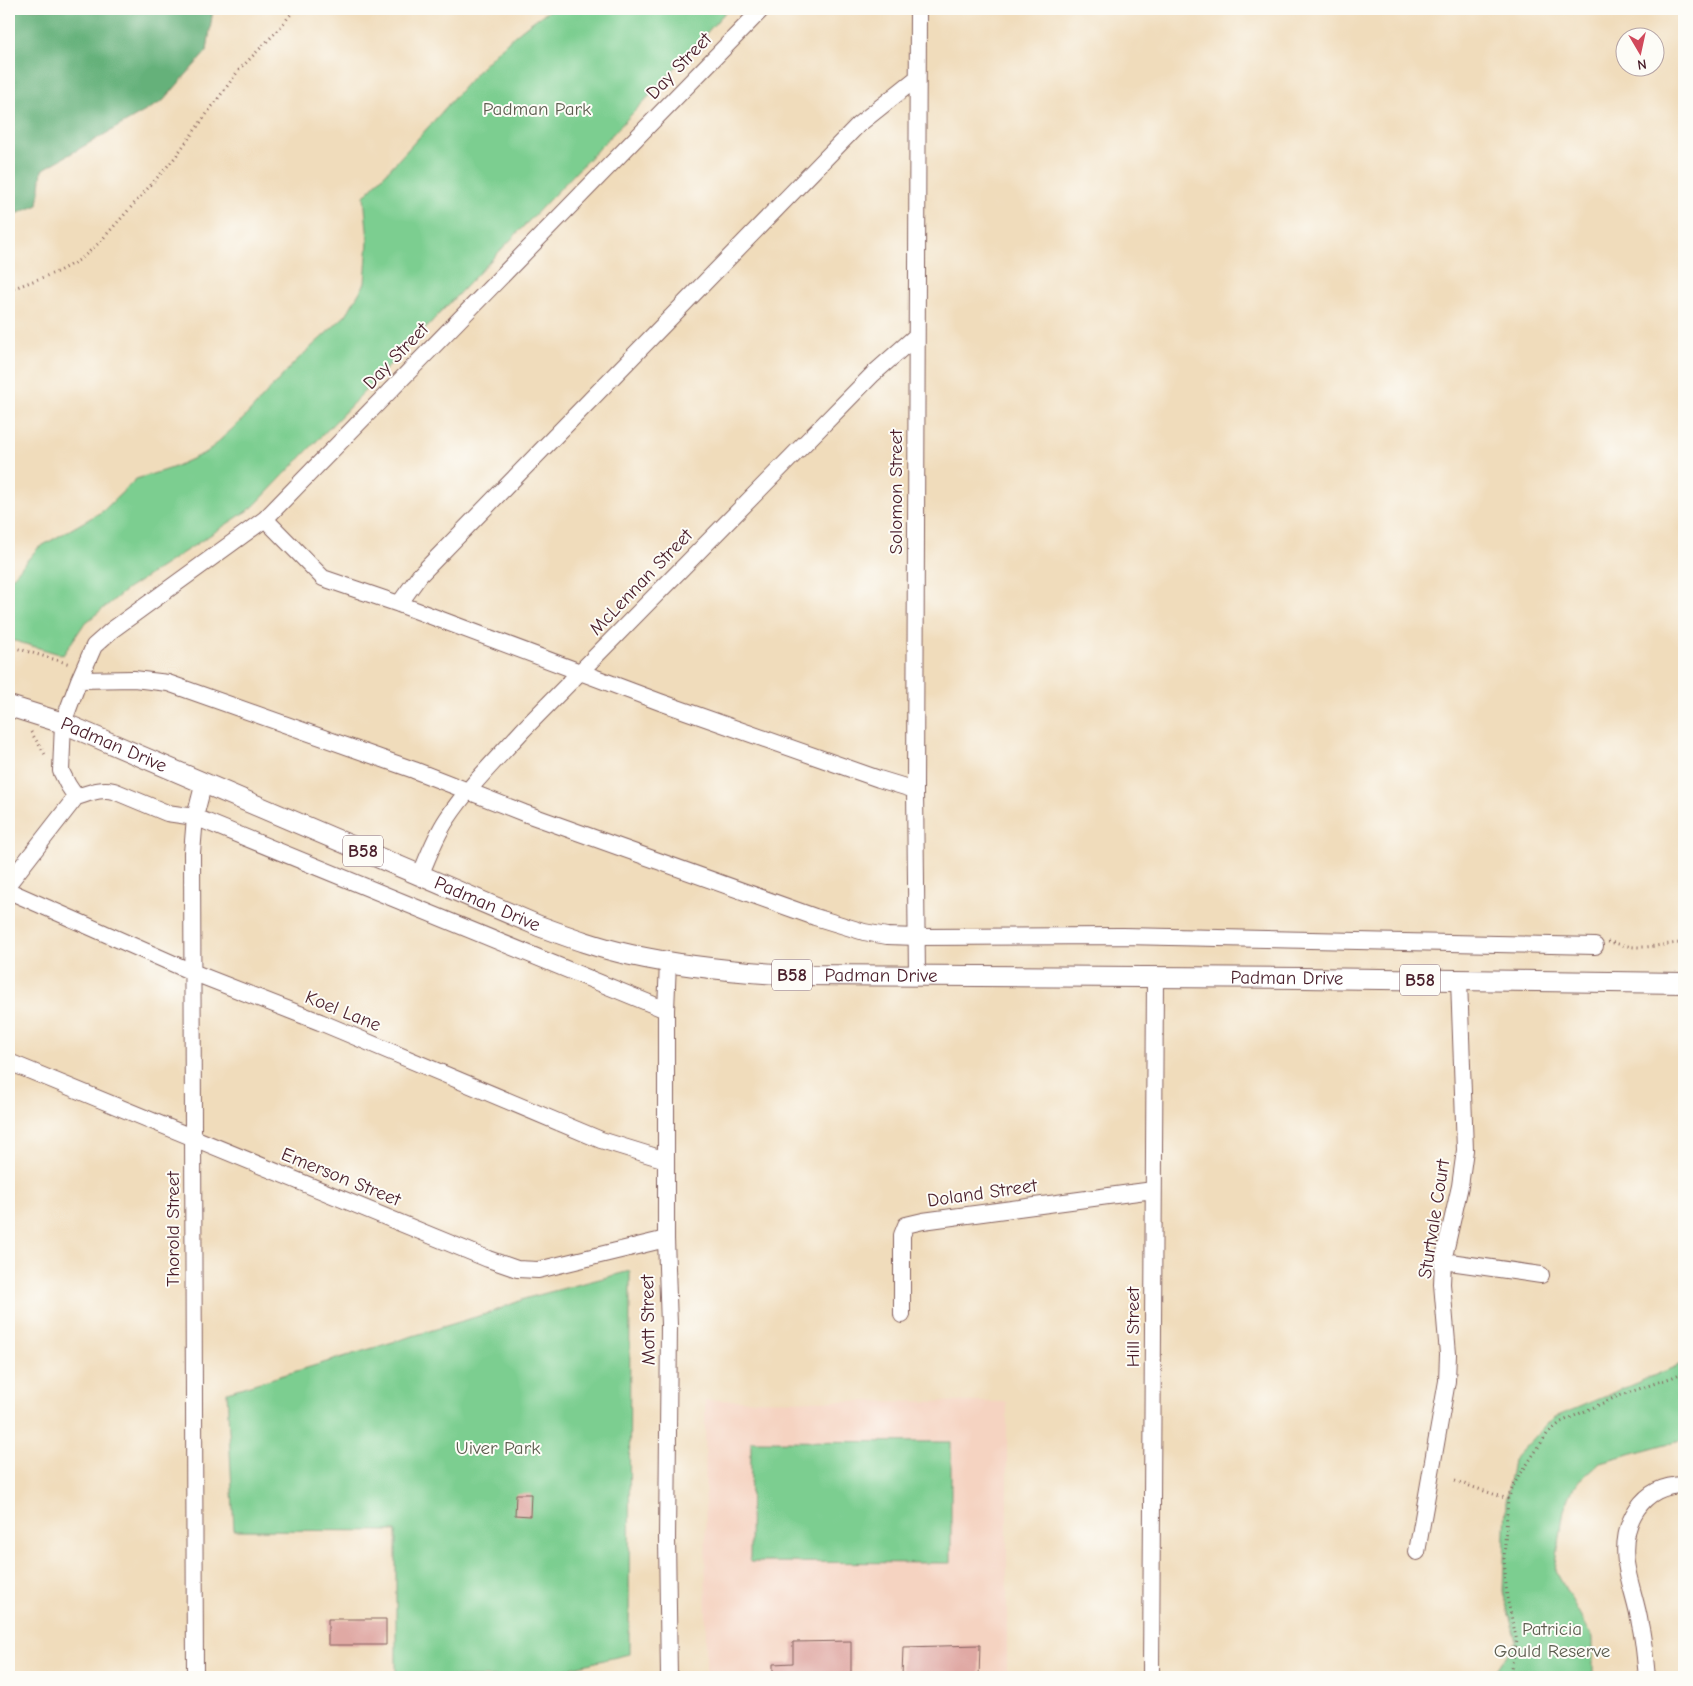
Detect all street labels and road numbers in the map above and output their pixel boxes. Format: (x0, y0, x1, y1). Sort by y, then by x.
street label: Day Street (642, 28, 717, 104)
street label: Day Street (359, 318, 434, 394)
street label: Solomon Street (885, 429, 907, 554)
street label: McLennan Street (585, 524, 698, 640)
street label: Padman Drive (58, 712, 170, 777)
road number: B58 (343, 836, 383, 866)
street label: Padman Drive (431, 872, 544, 936)
road number: B58 (772, 960, 812, 990)
street label: Padman Drive (824, 964, 938, 987)
road number: B58 (1400, 964, 1440, 996)
street label: Padman Drive (1230, 967, 1344, 990)
street label: Koel Lane (302, 986, 384, 1036)
street label: Emerson Street (278, 1143, 404, 1211)
street label: Sturtvale Court (1414, 1157, 1454, 1280)
street label: Thorold Street (162, 1171, 184, 1287)
street label: Doland Street (926, 1174, 1039, 1212)
street label: Mott Street (636, 1274, 660, 1365)
street label: Hill Street (1122, 1286, 1144, 1367)

